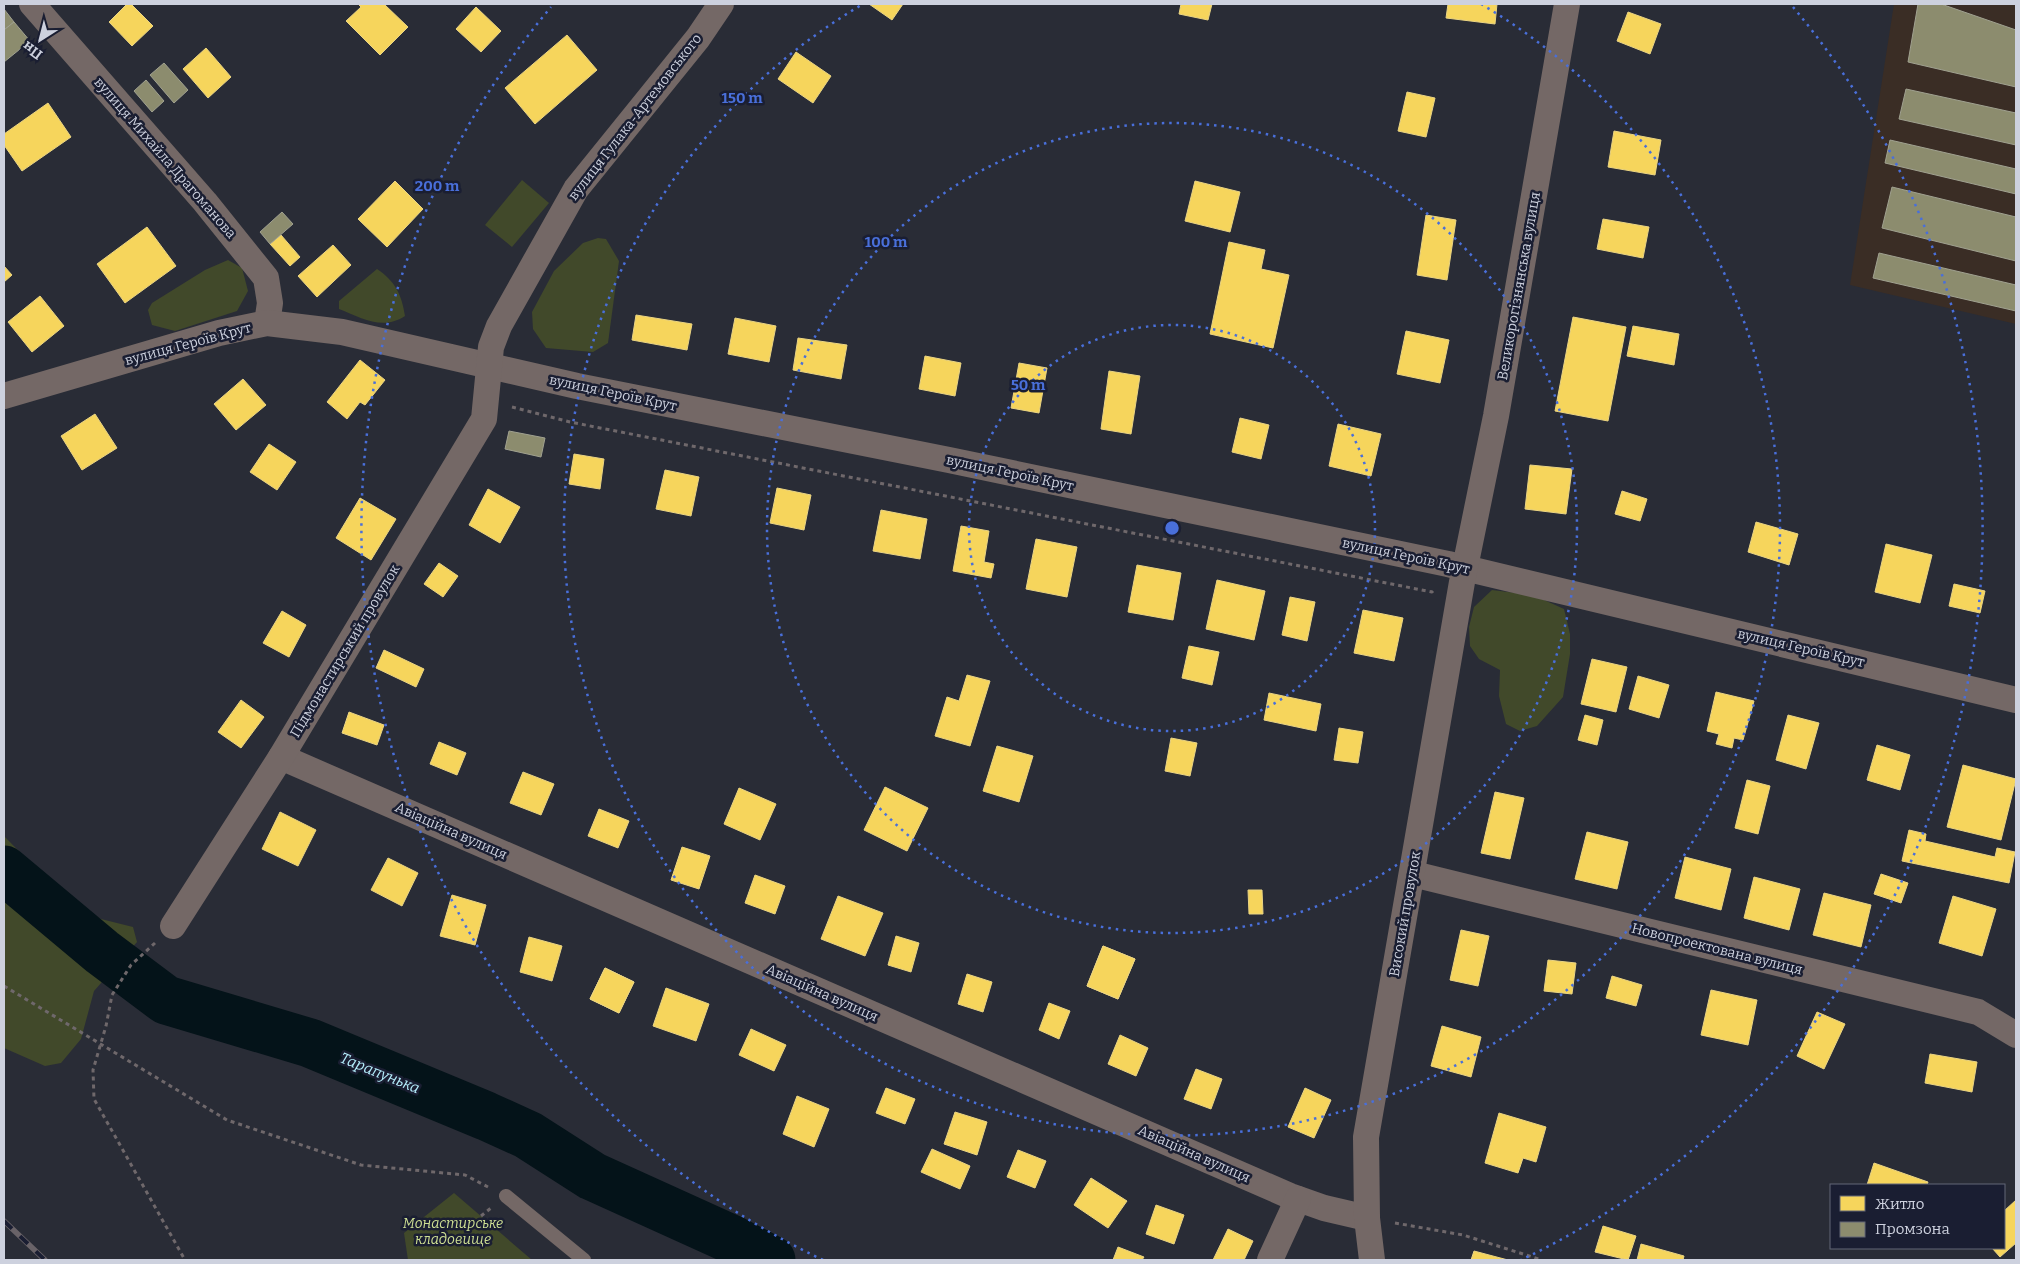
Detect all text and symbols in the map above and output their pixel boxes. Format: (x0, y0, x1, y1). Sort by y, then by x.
north arrow (15, 15, 65, 65)
street label: вулиця Гулака-Артемовського (565, 30, 705, 204)
text: Пн (19, 37, 46, 63)
street label: вулиця Михайла Драгоманова (90, 74, 240, 242)
text: 150 m (721, 89, 763, 107)
text: 200 m (415, 177, 460, 195)
street label: Великорогізнянська вулиця (1494, 190, 1544, 381)
text: 100 m (865, 233, 908, 251)
street label: вулиця Героїв Крут (123, 319, 253, 369)
street label: вулиця Героїв Крут (548, 371, 678, 415)
text: 50 m (1011, 376, 1046, 394)
street label: вулиця Героїв Крут (945, 451, 1075, 495)
centre of rings (1163, 519, 1181, 537)
street label: вулиця Героїв Крут (1341, 534, 1471, 578)
street label: Підмонастирський провулок (287, 561, 404, 741)
street label: вулиця Героїв Крут (1736, 625, 1866, 671)
street label: Авіаційна вулиця (392, 799, 510, 863)
street label: Високий провулок (1386, 849, 1425, 978)
street label: Новопроектована вулиця (1630, 920, 1804, 979)
street label: Авіаційна вулиця (763, 961, 881, 1025)
water label: Тарапунька (338, 1049, 422, 1097)
street label: Авіаційна вулиця (1135, 1122, 1253, 1186)
legend (1830, 1184, 2005, 1249)
text: Житло (1875, 1195, 1924, 1213)
park label: Монастирське кладовище (403, 1215, 503, 1248)
text: Промзона (1875, 1220, 1950, 1238)

